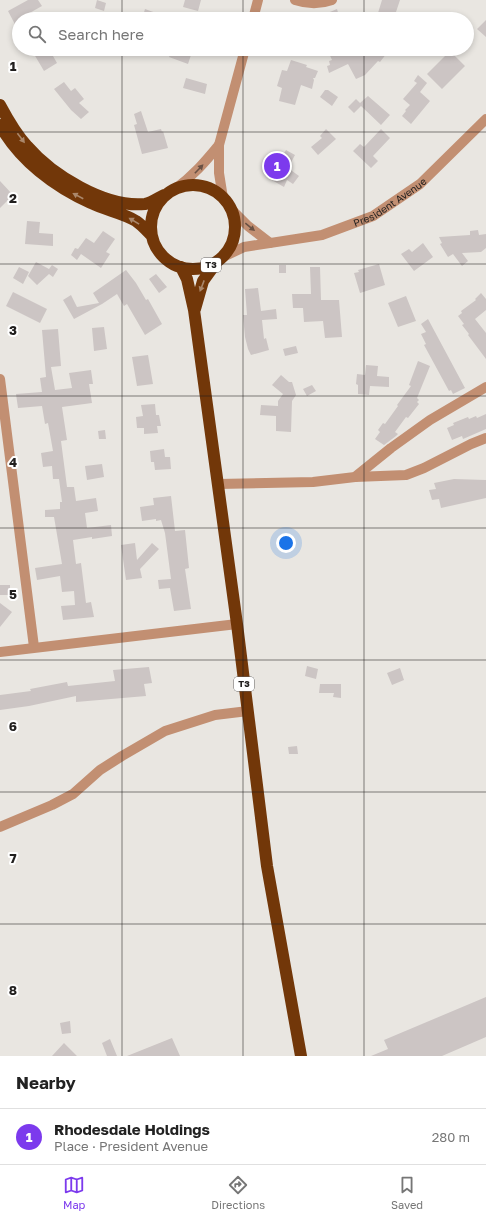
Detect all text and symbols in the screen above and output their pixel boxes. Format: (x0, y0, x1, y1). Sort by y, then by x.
search box (12, 12, 474, 56)
icon: search (26, 23, 48, 45)
text: Search here (58, 25, 144, 43)
text: 1 (10, 58, 17, 74)
one-way arrow (17, 133, 25, 144)
pin: 1 (264, 151, 290, 181)
one-way arrow (194, 164, 204, 174)
street label: President Avenue (352, 175, 429, 229)
text: 2 (9, 190, 17, 206)
one-way arrow (72, 193, 83, 199)
one-way arrow (128, 218, 140, 225)
one-way arrow (245, 223, 256, 232)
road number: T3 (201, 258, 221, 272)
one-way arrow (199, 280, 205, 292)
text: 3 (9, 322, 17, 338)
text: 4 (9, 454, 17, 470)
your location (276, 533, 296, 553)
text: 5 (9, 586, 17, 602)
road number: T3 (234, 677, 254, 691)
text: 6 (9, 718, 17, 734)
text: 7 (9, 850, 17, 866)
text: 8 (9, 982, 17, 998)
text: Nearby (16, 1072, 76, 1093)
text: Rhodesdale Holdings (54, 1120, 210, 1138)
text: 1 (26, 1129, 32, 1145)
text: 280 m (432, 1129, 470, 1145)
text: Place · President Avenue (54, 1138, 208, 1154)
tab: Map (63, 1174, 85, 1211)
tab: Directions (211, 1174, 265, 1211)
tab: Saved (391, 1174, 423, 1211)

